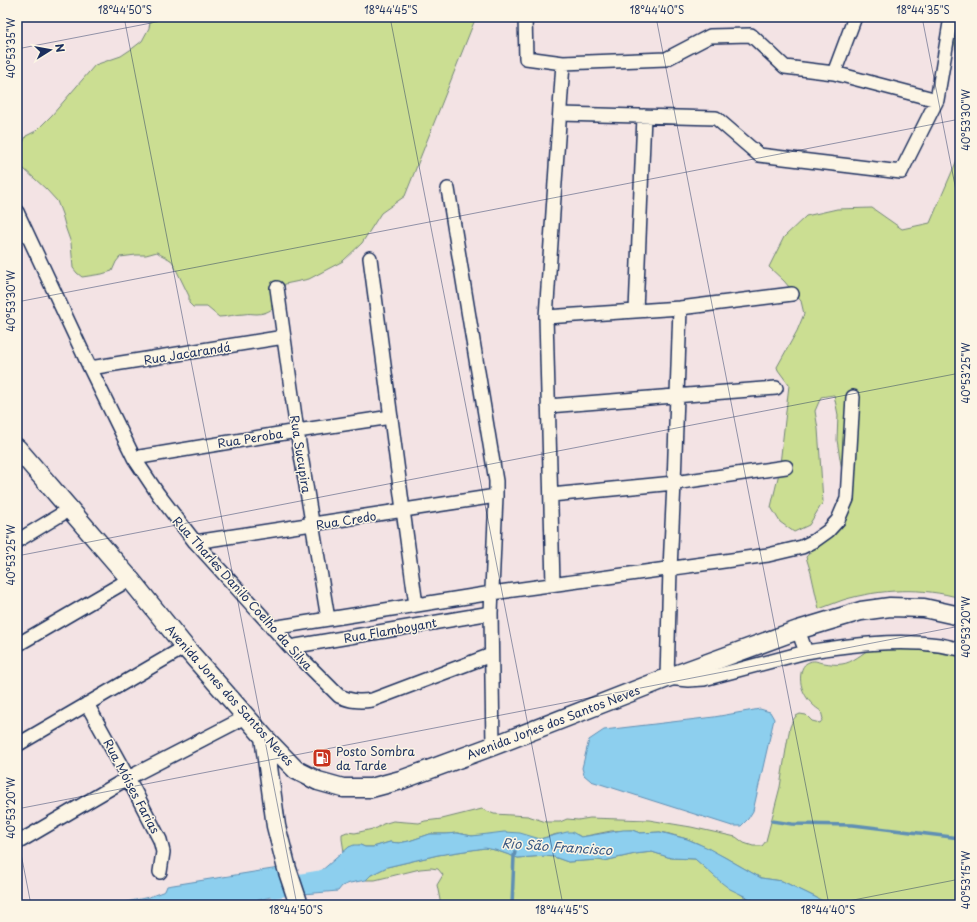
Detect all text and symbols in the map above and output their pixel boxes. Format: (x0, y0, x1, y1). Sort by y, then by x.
text: 18°44'50"S (98, 2, 152, 17)
text: 18°44'45"S (364, 2, 418, 17)
text: 18°44'40"S (630, 2, 684, 17)
text: 18°44'35"S (896, 2, 950, 17)
text: 40°53'35"W (3, 17, 18, 78)
north arrow (30, 30, 70, 70)
text: N (51, 42, 70, 54)
text: 40°53'30"W (958, 89, 973, 151)
text: 40°53'30"W (3, 270, 18, 332)
street label: Rua Jacarandá (142, 337, 232, 369)
text: 40°53'25"W (958, 342, 973, 403)
street label: Rua Sucupira (286, 414, 316, 495)
street label: Rua Peroba (216, 424, 284, 452)
street label: Rua Credo (314, 506, 378, 534)
street label: Rua Tharles Danilo Coelho da Silva (169, 512, 318, 674)
text: 40°53'25"W (3, 524, 18, 585)
text: 40°53'20"W (958, 595, 973, 658)
street label: Rua Flamboyant (342, 613, 438, 647)
street label: Avenida Jones dos Santos Neves (162, 620, 299, 770)
street label: Avenida Jones dos Santos Neves (464, 680, 643, 763)
street label: Rua Móises Farias (99, 735, 165, 837)
place label: Posto Sombra da Tarde (336, 742, 415, 774)
fuel station icon: Posto Sombra da Tarde (311, 747, 333, 769)
text: 40°53'20"W (3, 776, 18, 839)
water label: Rio São Francisco (501, 833, 614, 859)
text: 40°53'15"W (958, 850, 973, 909)
text: 18°44'50"S (269, 902, 323, 917)
text: 18°44'45"S (535, 902, 589, 917)
text: 18°44'40"S (801, 902, 855, 917)

